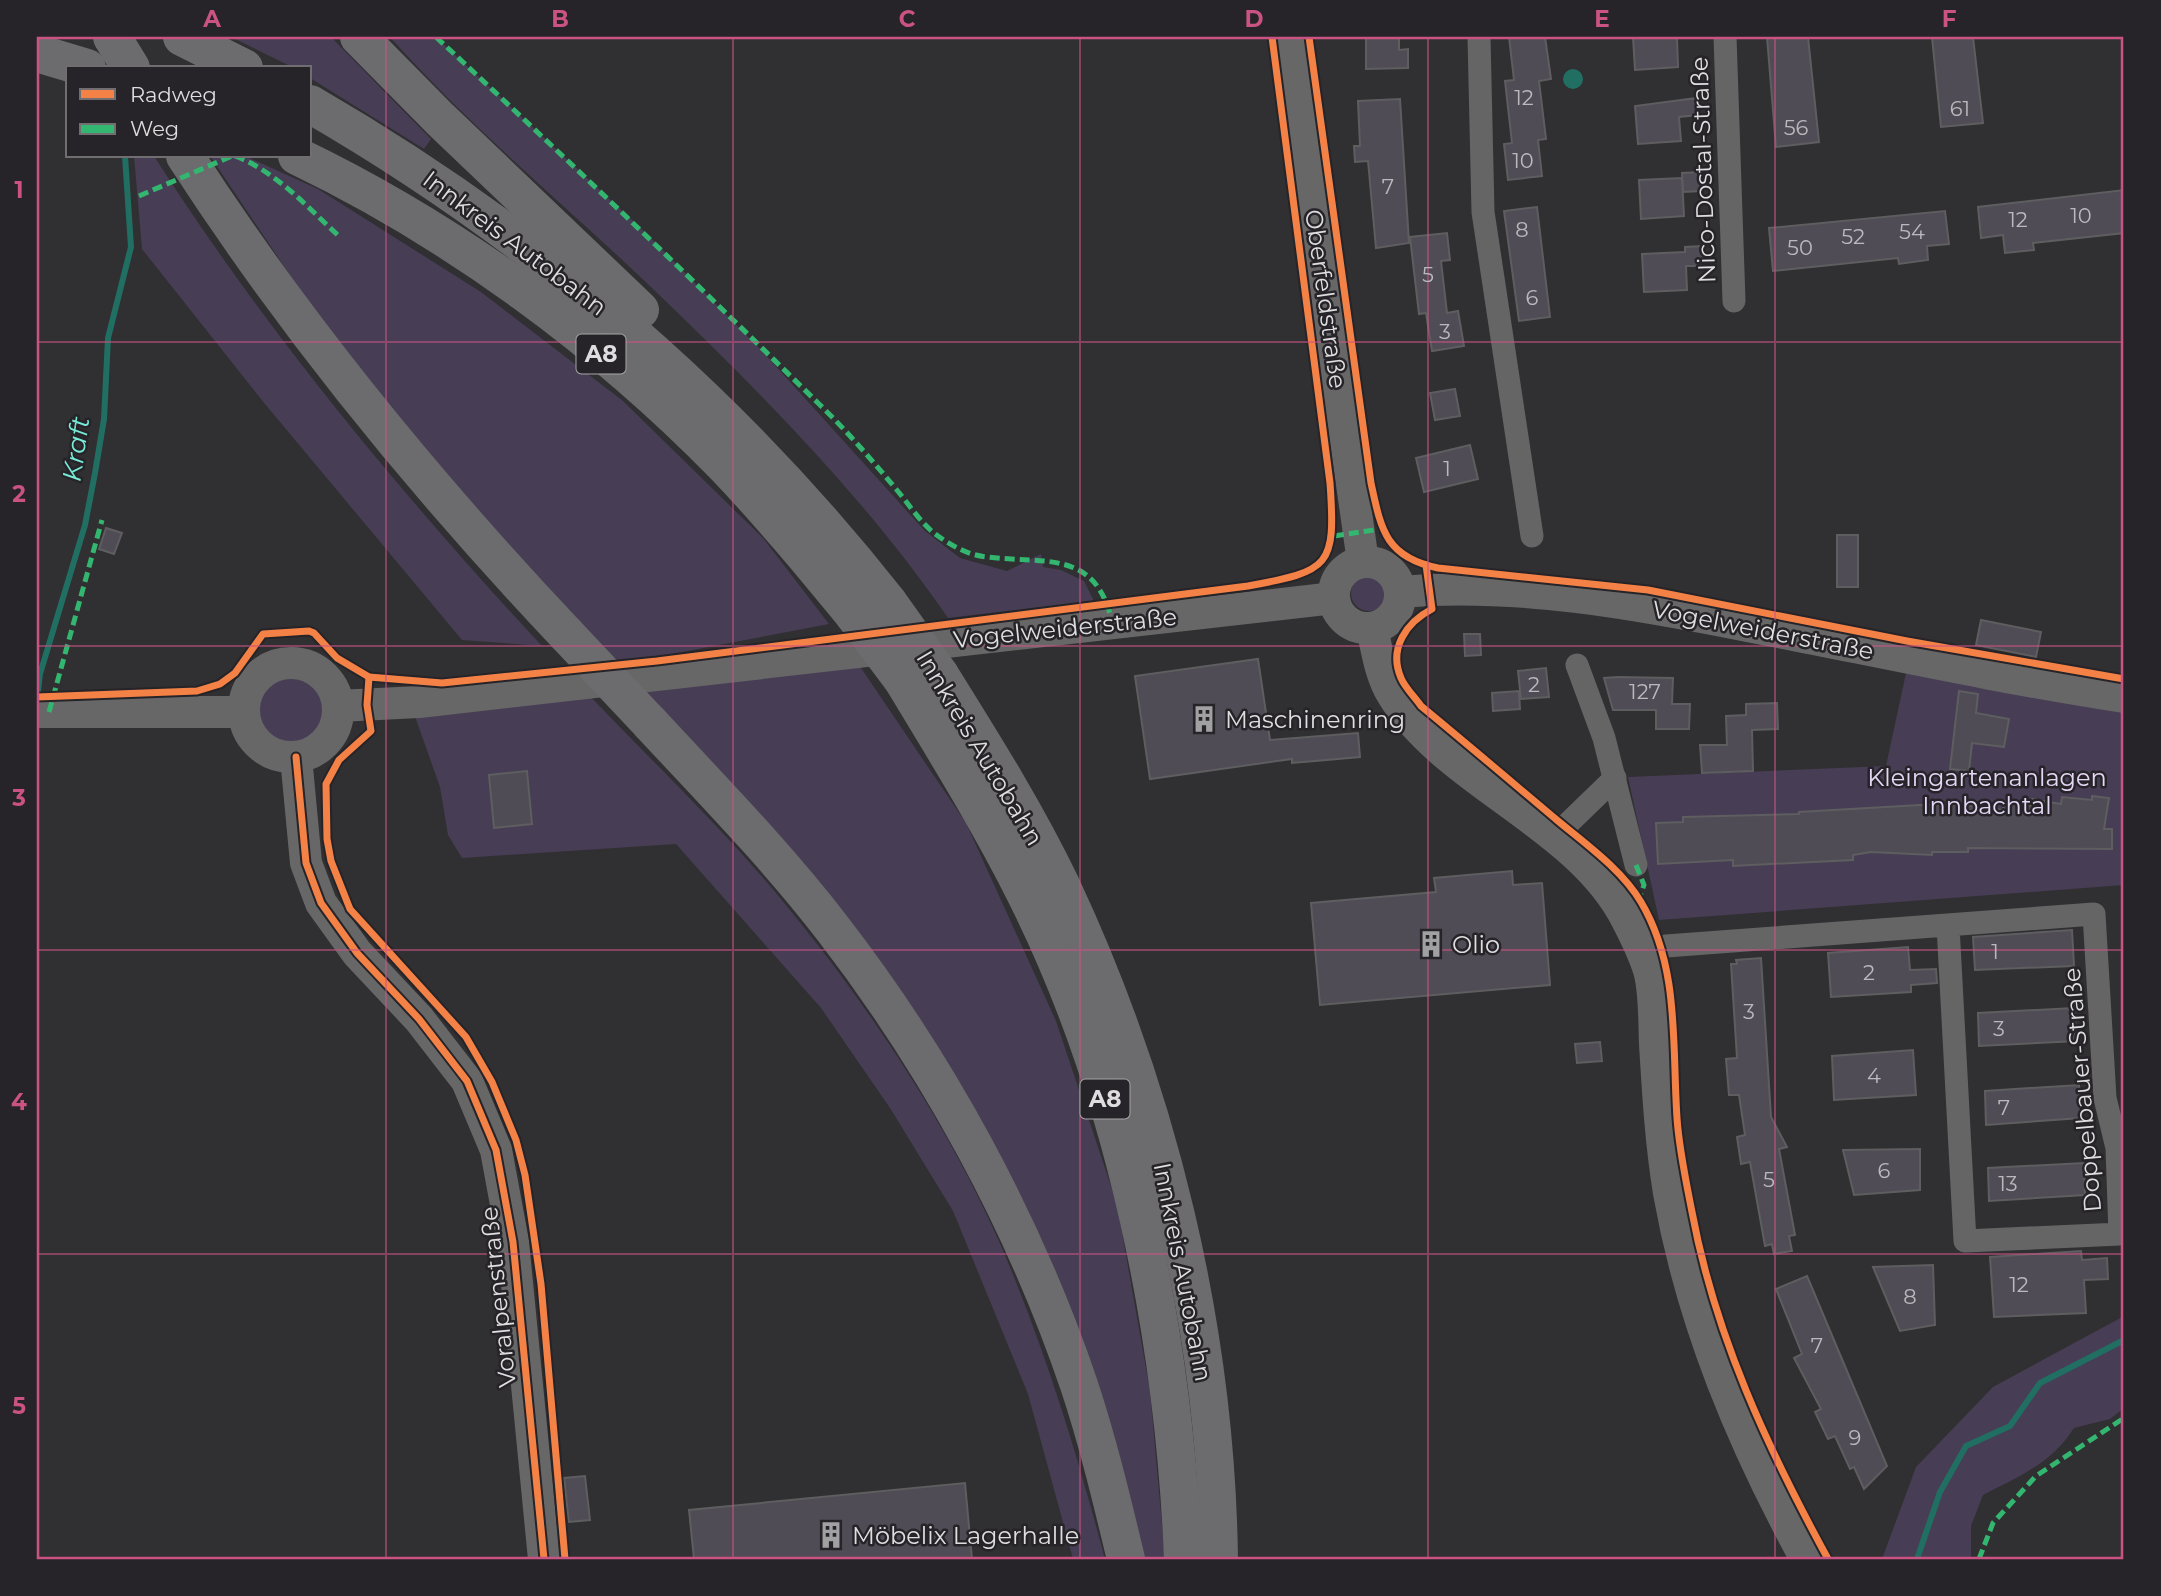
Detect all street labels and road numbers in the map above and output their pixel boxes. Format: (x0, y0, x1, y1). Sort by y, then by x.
street label: Nico-Dostal-Straße (1685, 56, 1721, 284)
street label: Innkreis Autobahn (417, 165, 613, 321)
street label: Oberfeldstraße (1299, 208, 1353, 390)
road number: A8 (576, 334, 626, 374)
street label: Vogelweiderstraße (1650, 594, 1876, 666)
street label: Vogelweiderstraße (952, 602, 1178, 654)
street label: Innkreis Autobahn (910, 645, 1050, 851)
street label: Doppelbauer-Straße (2057, 967, 2107, 1213)
road number: A8 (1080, 1080, 1130, 1118)
street label: Innkreis Autobahn (1148, 1160, 1218, 1384)
street label: Voralpenstraße (474, 1205, 522, 1389)

